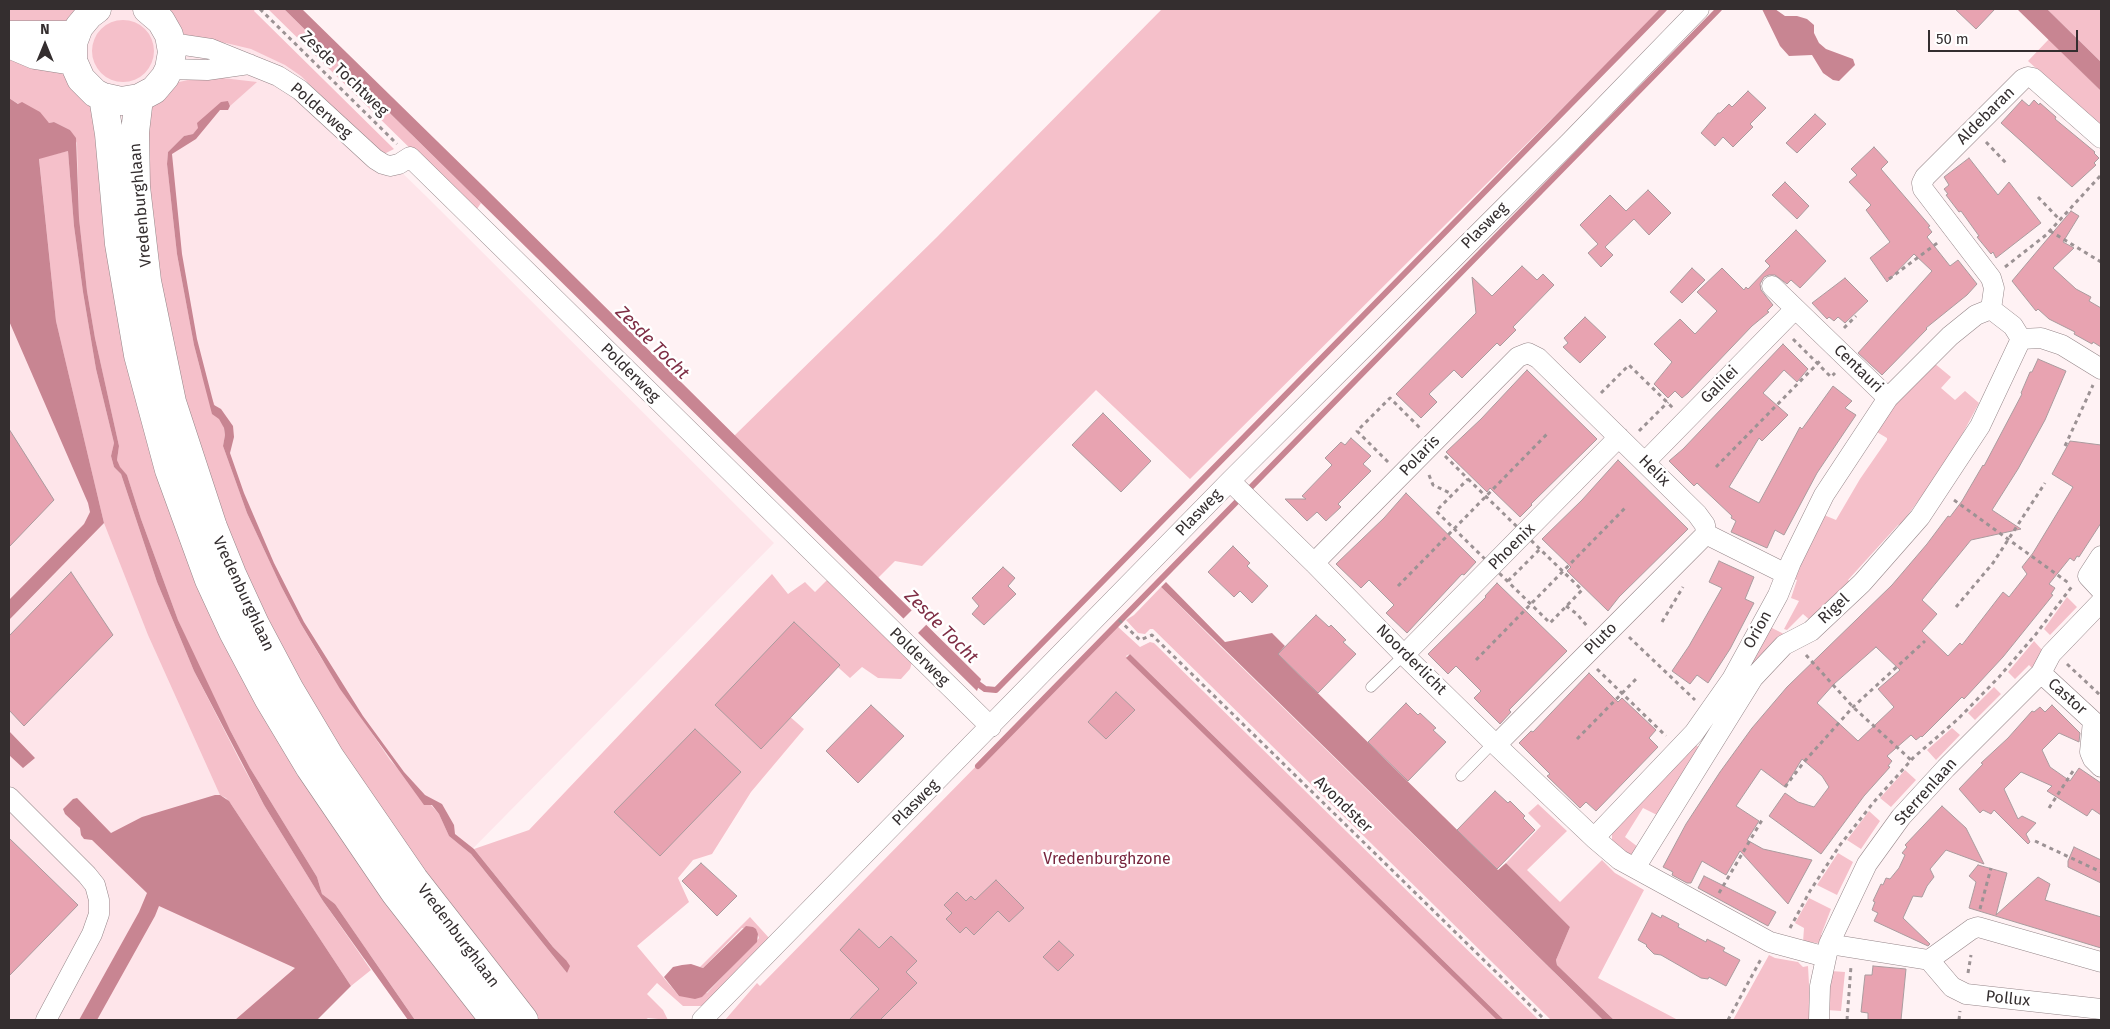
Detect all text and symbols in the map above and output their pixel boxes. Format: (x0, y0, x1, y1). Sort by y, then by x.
north arrow (20, 20, 70, 70)
scale bar (1930, 20, 2080, 52)
text: N (40, 21, 50, 38)
street label: Zesde Tochtweg (296, 27, 392, 121)
text: 50 m (1936, 30, 1969, 48)
street label: Polderweg (286, 79, 356, 143)
street label: Aldebaran (1953, 83, 2019, 149)
street label: Vredenburghlaan (126, 142, 156, 268)
street label: Plasweg (1458, 199, 1512, 253)
water label: Zesde Tocht (611, 302, 693, 384)
street label: Polderweg (596, 339, 664, 407)
street label: Centauri (1829, 341, 1887, 397)
street label: Galilei (1697, 362, 1743, 408)
street label: Polaris (1396, 431, 1444, 481)
street label: Helix (1634, 451, 1674, 491)
street label: Plasweg (1172, 485, 1226, 541)
street label: Phoenix (1485, 520, 1539, 574)
street label: Vredenburghlaan (208, 533, 278, 655)
water label: Zesde Tocht (900, 586, 982, 668)
street label: Rigel (1814, 590, 1854, 628)
street label: Orion (1740, 608, 1776, 652)
street label: Pluto (1581, 619, 1621, 659)
street label: Noorderlicht (1372, 621, 1450, 699)
street label: Polderweg (885, 624, 953, 690)
street label: Castor (2044, 675, 2090, 719)
street label: Sterrenlaan (1891, 754, 1961, 830)
street label: Avondster (1310, 773, 1376, 837)
street label: Plasweg (889, 776, 943, 830)
park label: Vredenburghzone (1043, 850, 1171, 870)
street label: Vredenburghlaan (413, 880, 503, 992)
street label: Pollux (1985, 987, 2031, 1011)

